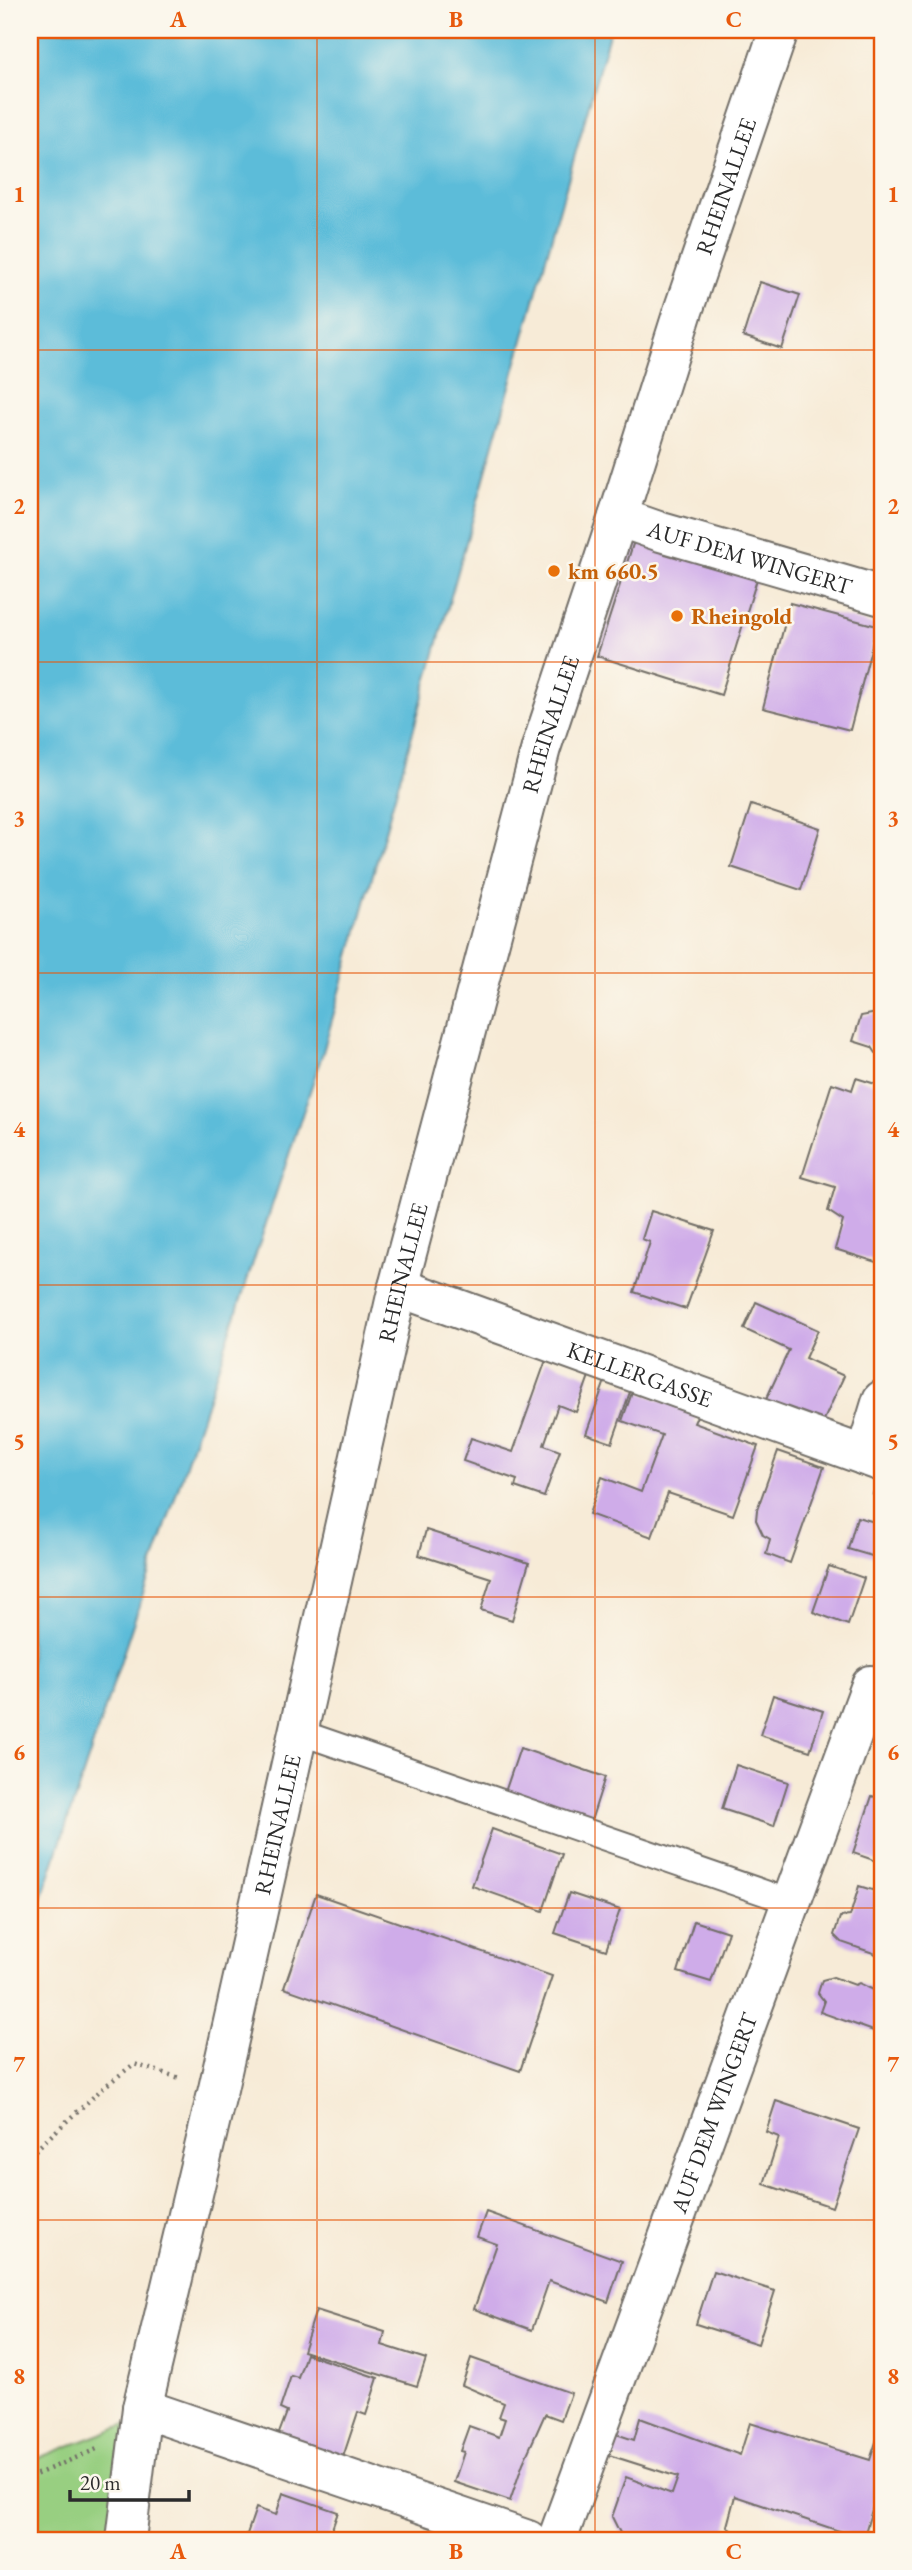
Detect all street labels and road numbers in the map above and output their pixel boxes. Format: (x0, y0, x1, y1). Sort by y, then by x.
street label: RHEINALLEE (688, 114, 763, 259)
street label: AUF DEM WINGERT (643, 513, 856, 602)
street label: RHEINALLEE (515, 651, 586, 796)
street label: RHEINALLEE (371, 1199, 435, 1345)
street label: KELLERGASSE (563, 1334, 716, 1414)
street label: RHEINALLEE (247, 1751, 308, 1897)
street label: AUF DEM WINGERT (663, 2008, 765, 2218)

